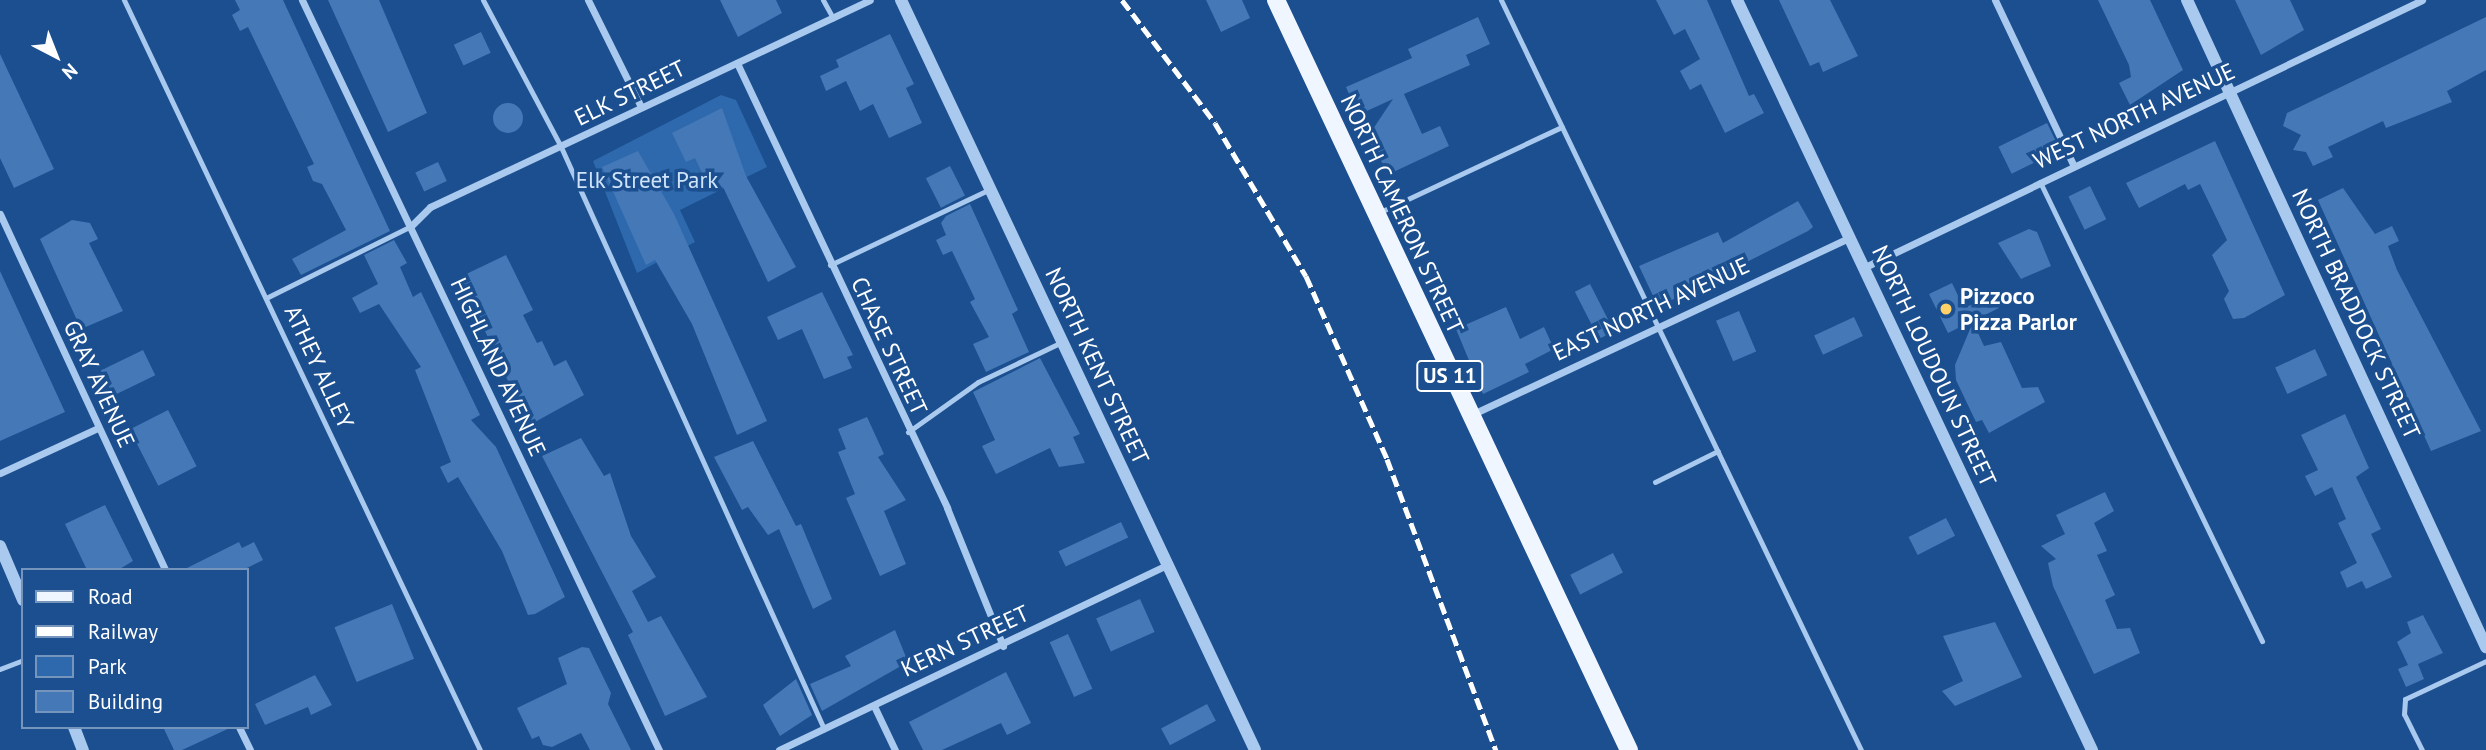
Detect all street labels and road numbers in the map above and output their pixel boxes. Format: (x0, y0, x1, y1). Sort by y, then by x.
street label: ELK STREET (570, 54, 690, 132)
street label: WEST NORTH AVENUE (2028, 57, 2240, 175)
street label: NORTH CAMERON STREET (1334, 90, 1470, 338)
street label: NORTH BRADDOCK STREET (2286, 184, 2426, 444)
street label: NORTH LOUDOUN STREET (1866, 241, 2002, 491)
street label: EAST NORTH AVENUE (1548, 251, 1754, 367)
street label: NORTH KENT STREET (1039, 263, 1155, 469)
street label: HIGHLAND AVENUE (444, 273, 552, 461)
street label: CHASE STREET (845, 273, 933, 419)
street label: ATHEY ALLEY (278, 301, 360, 433)
street label: GRAY AVENUE (57, 315, 141, 453)
road number: US 11 (1415, 358, 1485, 394)
street label: KERN STREET (897, 599, 1033, 683)

